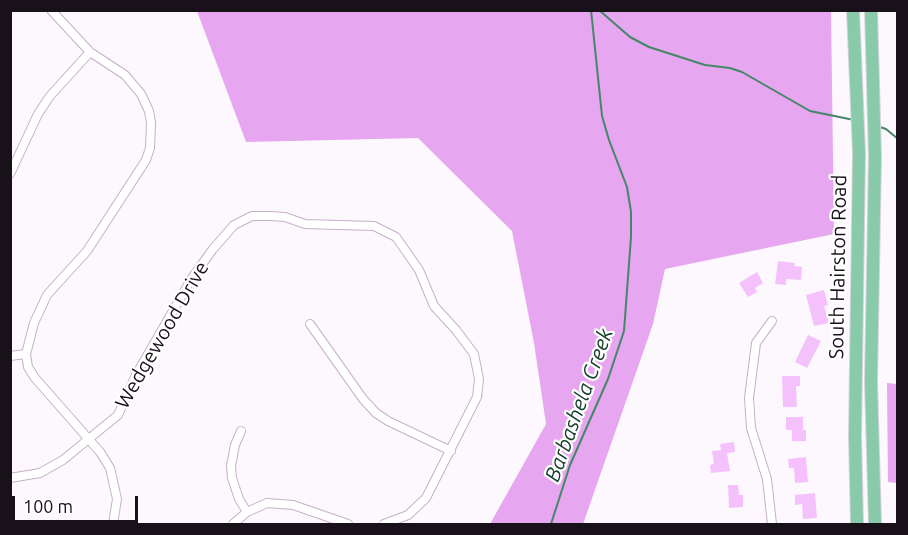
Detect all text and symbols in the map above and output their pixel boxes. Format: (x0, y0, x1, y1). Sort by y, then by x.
street label: South Hairston Road (824, 175, 852, 359)
street label: Wedgewood Drive (110, 257, 214, 413)
water label: Barbashela Creek (540, 325, 618, 485)
scale bar (15, 484, 141, 522)
text: 100 m (23, 496, 73, 516)

